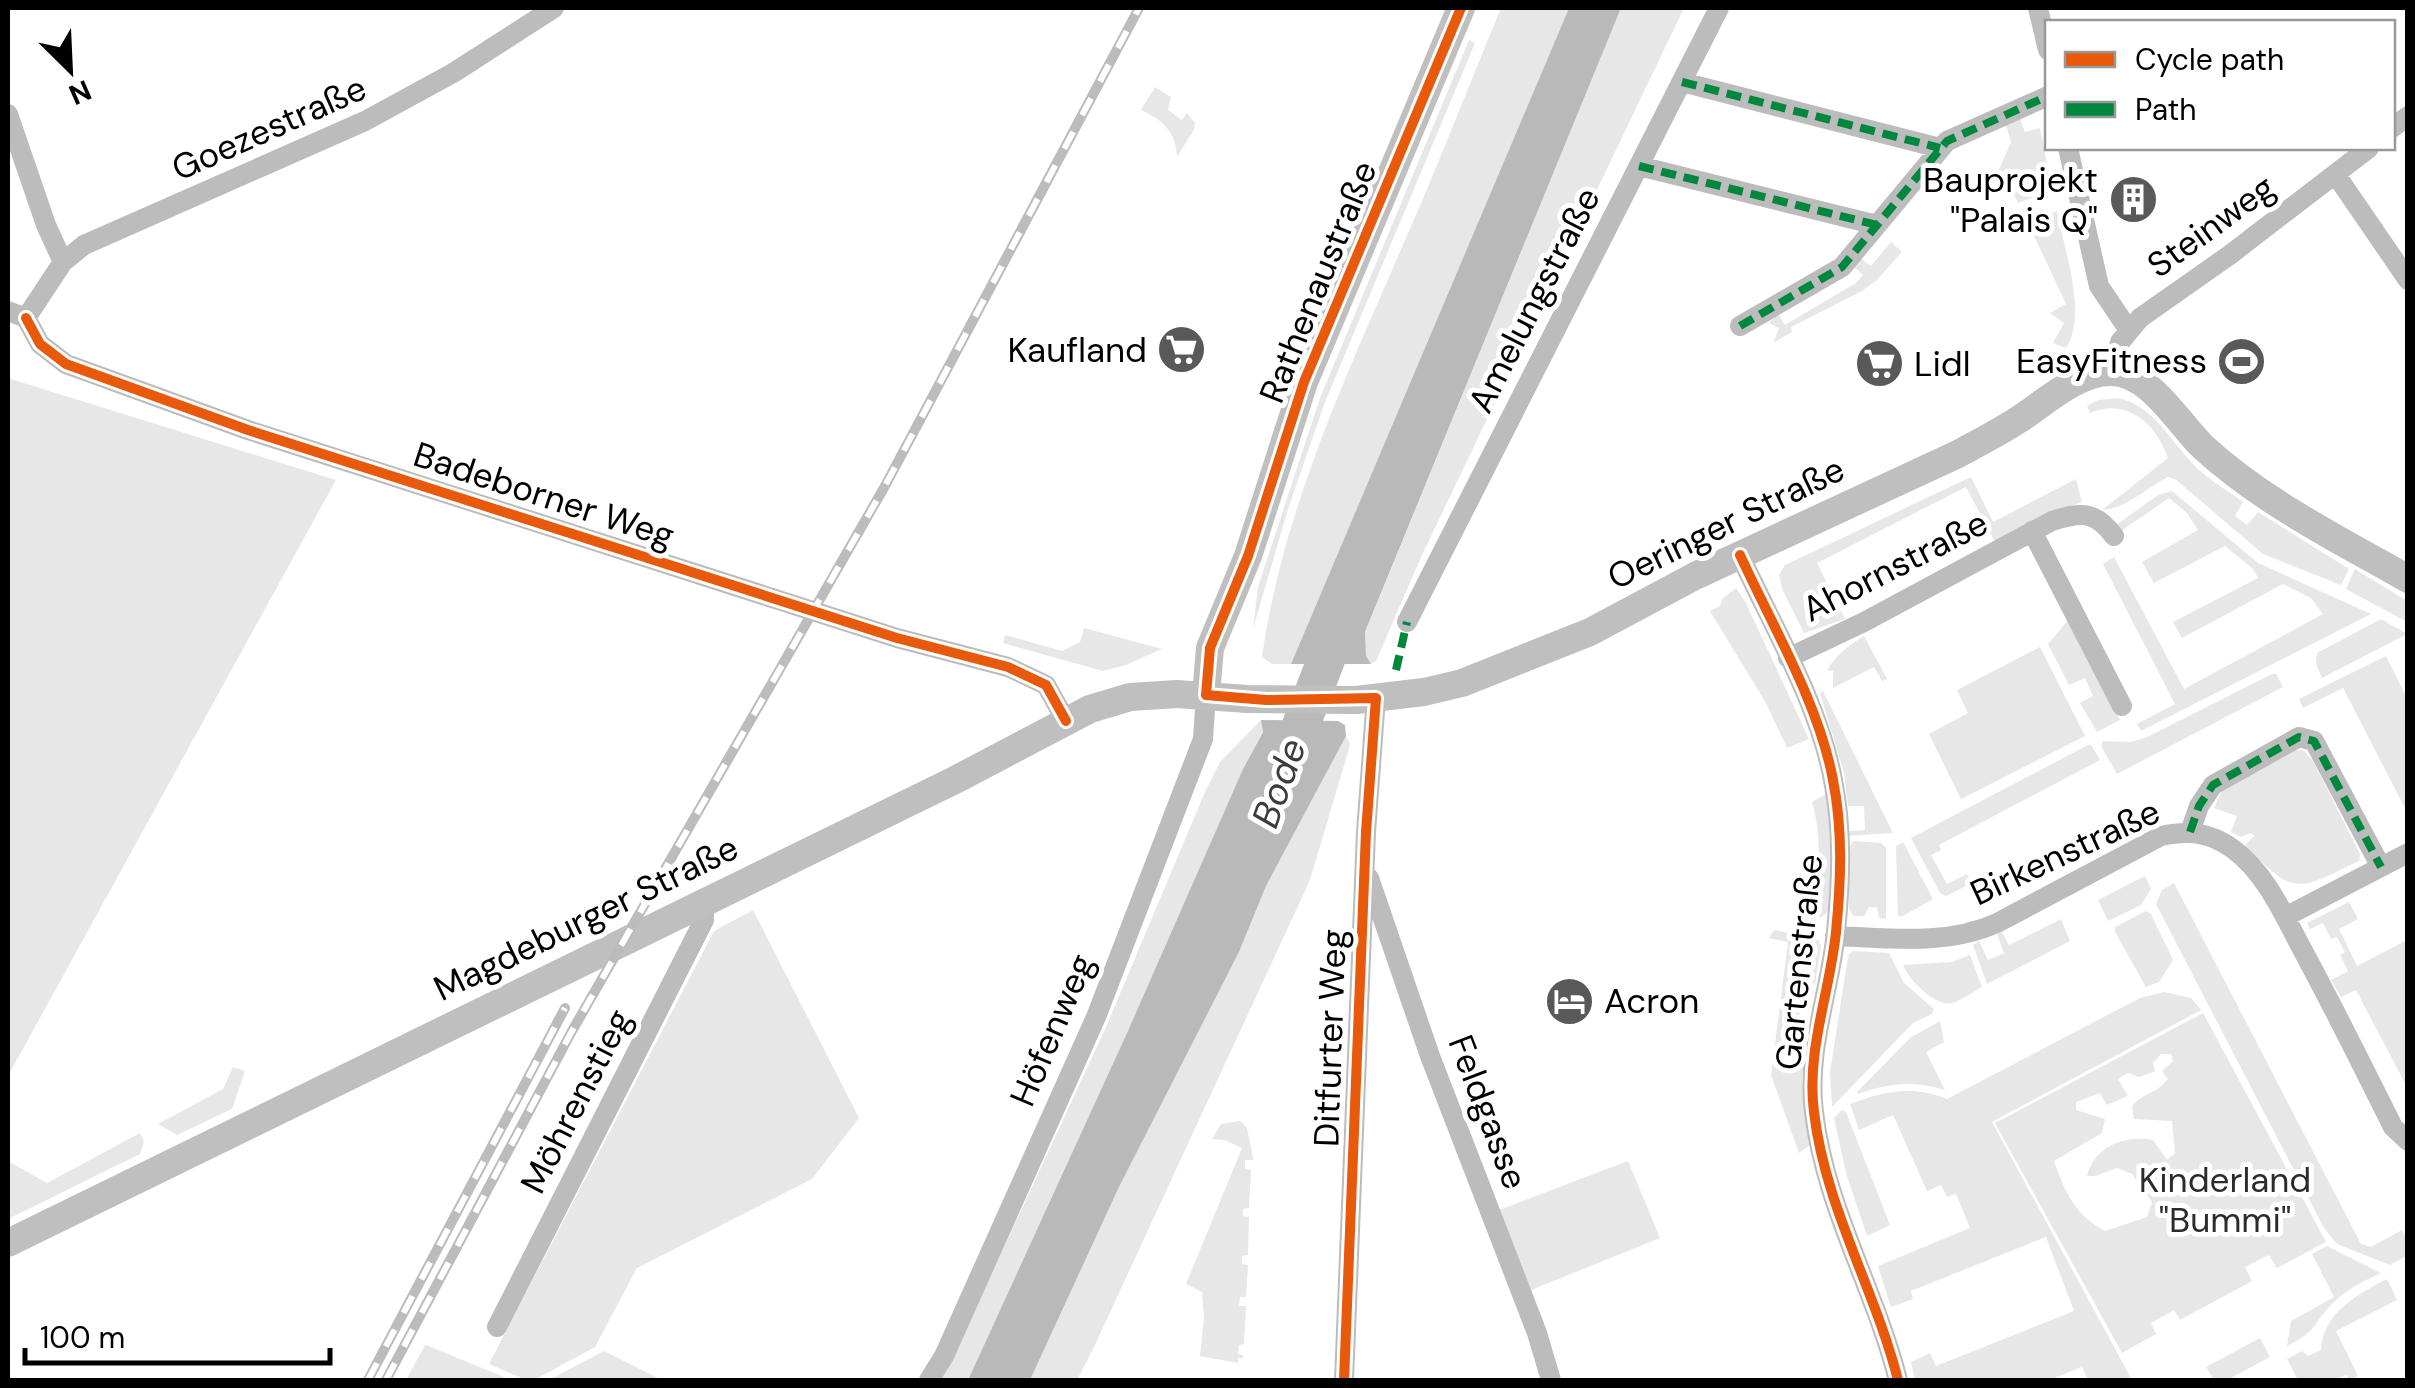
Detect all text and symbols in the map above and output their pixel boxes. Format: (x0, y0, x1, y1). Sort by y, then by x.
north arrow (20, 20, 120, 120)
legend (2045, 20, 2395, 150)
text: Cycle path (2135, 40, 2284, 79)
street label: Goezestraße (165, 65, 373, 191)
text: N (63, 71, 97, 113)
text: Path (2135, 90, 2197, 129)
street label: Rathenaustraße (1249, 154, 1387, 410)
place label: Bauprojekt "Palais Q" (1923, 157, 2098, 243)
street label: Steinweg (2138, 164, 2284, 288)
building icon: Bauprojekt "Palais Q" (2107, 174, 2159, 226)
street label: Amelungstraße (1457, 180, 1611, 420)
supermarket icon: Kaufland (1156, 324, 1208, 376)
place label: Kaufland (1007, 327, 1147, 373)
sports icon: EasyFitness (2216, 335, 2268, 387)
supermarket icon: Lidl (1853, 338, 1905, 390)
place label: EasyFitness (2016, 338, 2207, 384)
place label: Lidl (1914, 341, 1971, 387)
street label: Badeborner Weg (408, 431, 680, 559)
street label: Oeringer Straße (1600, 446, 1852, 600)
street label: Ahornstraße (1794, 500, 1996, 632)
water label: Bode (1240, 732, 1318, 834)
street label: Birkenstraße (1963, 788, 2167, 916)
street label: Magdeburger Straße (426, 824, 746, 1012)
street label: Gartenstraße (1765, 852, 1833, 1072)
street label: Ditfurter Weg (1303, 928, 1357, 1148)
street label: Höfenweg (999, 947, 1105, 1113)
hotel icon: Acron (1543, 975, 1595, 1027)
place label: Acron (1604, 978, 1699, 1024)
street label: Möhrenstieg (510, 1001, 642, 1201)
street label: Feldgasse (1438, 1029, 1538, 1195)
park label: Kinderland "Bummi" (2139, 1157, 2311, 1243)
scale bar (25, 1303, 330, 1365)
text: 100 m (40, 1318, 125, 1357)

